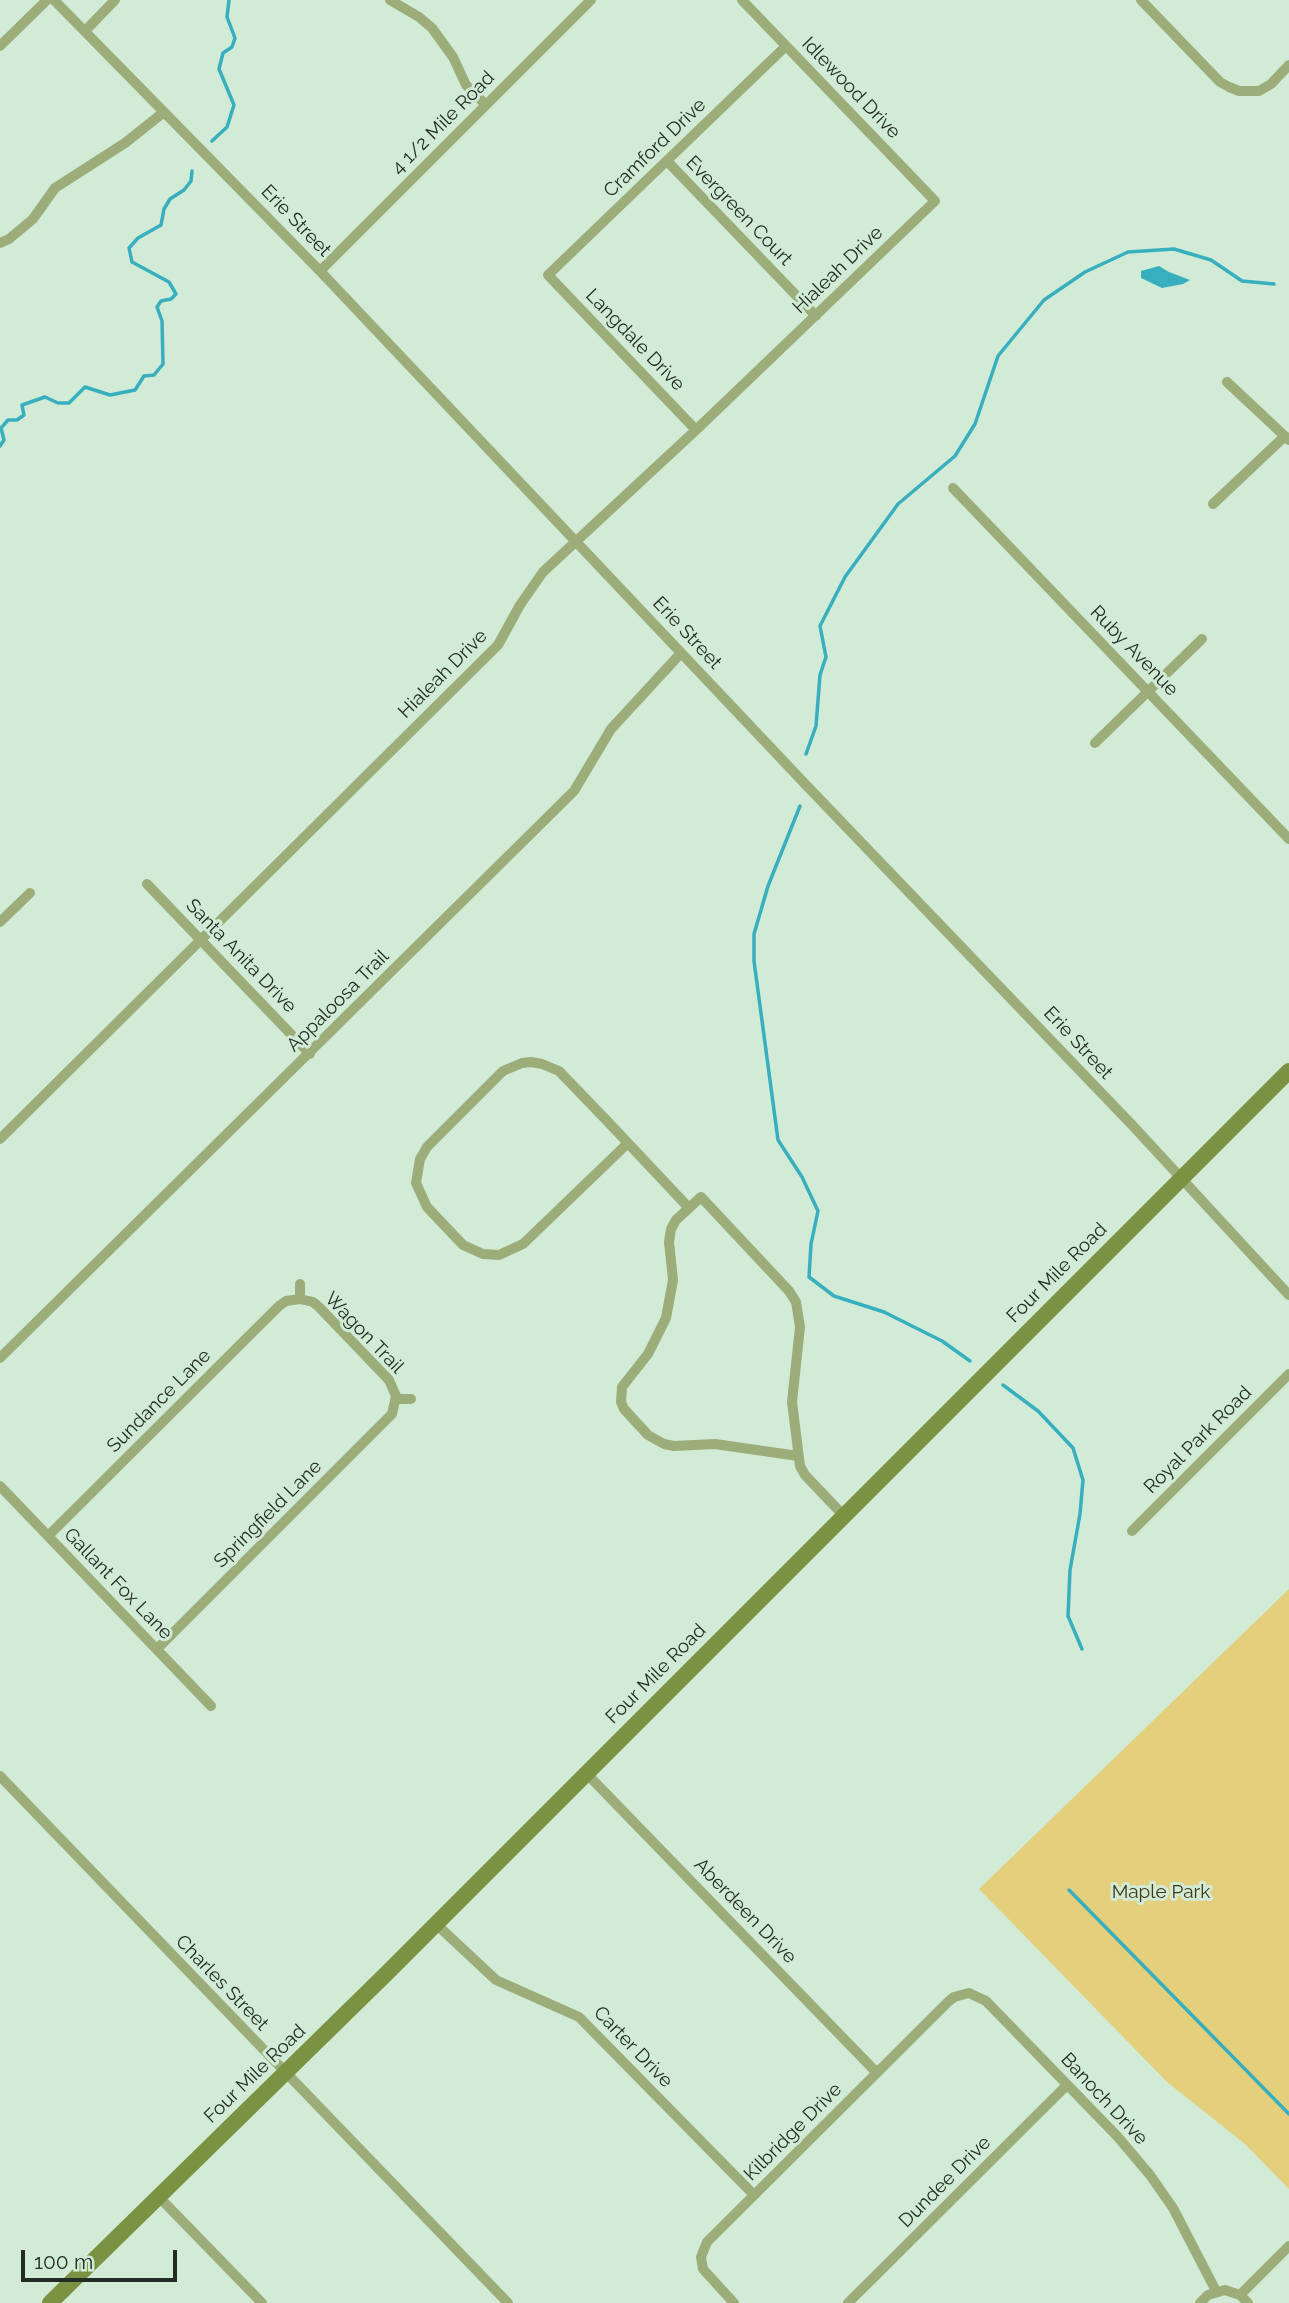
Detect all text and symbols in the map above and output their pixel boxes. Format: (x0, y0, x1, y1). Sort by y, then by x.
street label: Idlewood Drive (797, 33, 905, 143)
street label: 4 1/2 Mile Road (387, 67, 499, 179)
street label: Cramford Drive (599, 94, 711, 202)
street label: Evergreen Court (681, 151, 797, 271)
street label: Erie Street (256, 180, 336, 262)
street label: Hialeah Drive (788, 221, 888, 319)
street label: Langdale Drive (581, 284, 689, 396)
street label: Erie Street (648, 592, 726, 674)
street label: Ruby Avenue (1085, 601, 1183, 701)
street label: Hialeah Drive (394, 625, 492, 723)
street label: Santa Anita Drive (181, 894, 301, 1018)
street label: Appaloosa Trail (282, 945, 394, 1057)
street label: Erie Street (1039, 1002, 1117, 1084)
street label: Four Mile Road (1002, 1218, 1112, 1328)
street label: Wagon Trail (320, 1288, 408, 1378)
street label: Sundance Lane (102, 1344, 216, 1458)
street label: Royal Park Road (1139, 1381, 1257, 1499)
street label: Springfield Lane (209, 1455, 327, 1573)
street label: Gallant Fox Lane (59, 1523, 177, 1645)
street label: Four Mile Road (601, 1619, 711, 1729)
street label: Aberdeen Drive (689, 1854, 801, 1968)
park label: Maple Park (1112, 1881, 1210, 1903)
street label: Charles Street (171, 1930, 273, 2036)
street label: Carter Drive (589, 2002, 677, 2092)
street label: Four Mile Road (200, 2020, 310, 2128)
street label: Banoch Drive (1056, 2048, 1152, 2150)
street label: Kilbridge Drive (739, 2078, 847, 2186)
street label: Dundee Drive (894, 2131, 996, 2233)
scale bar (24, 2236, 180, 2280)
text: 100 m (34, 2249, 93, 2274)

